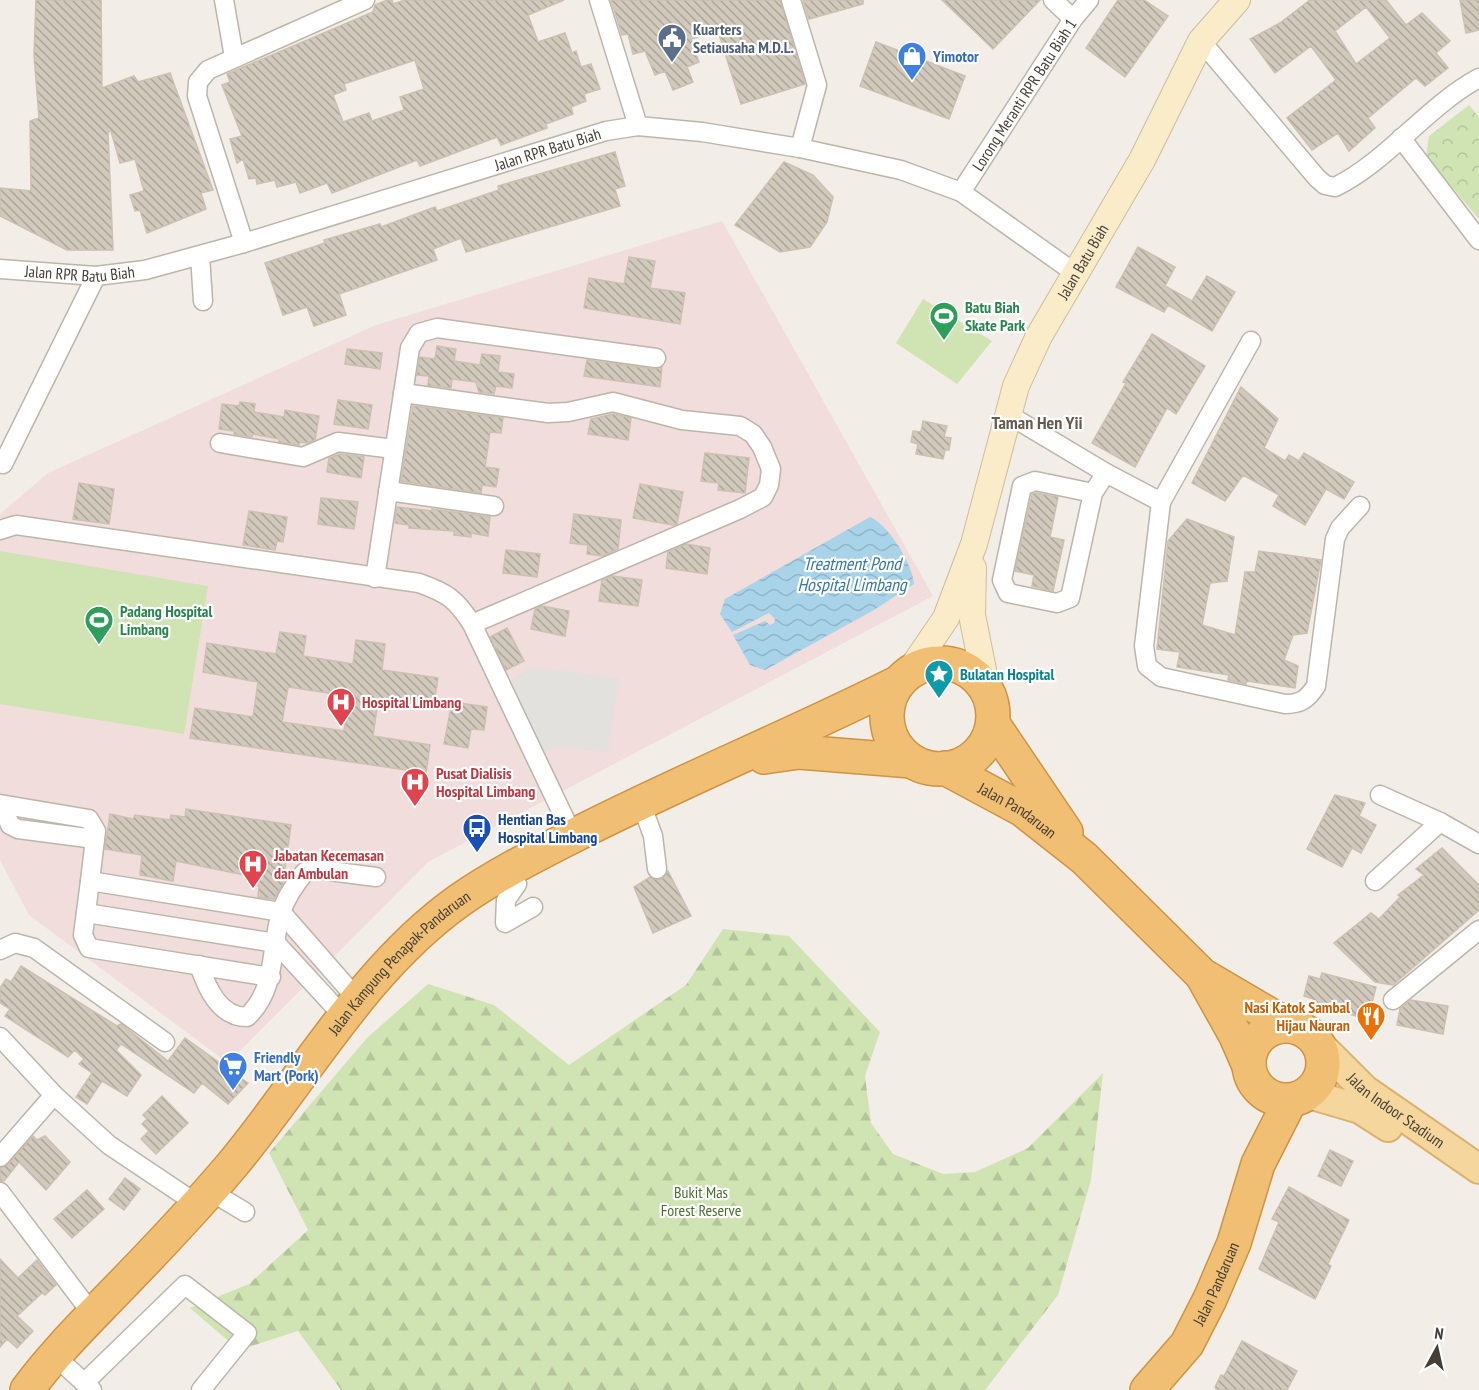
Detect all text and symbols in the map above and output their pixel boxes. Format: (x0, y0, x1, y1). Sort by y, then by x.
street label: Lorong Meranti RPR Batu Biah 1 (967, 15, 1081, 174)
place label: Kuarters Setiausaha M.D.L. (693, 19, 794, 57)
public building icon: Kuarters Setiausaha M.D.L. (656, 22, 688, 64)
shop icon: Yimotor (896, 40, 928, 82)
place label: Yimotor (932, 46, 979, 66)
street label: Jalan RPR Batu Biah (491, 123, 603, 175)
street label: Jalan Batu Biah (1052, 220, 1112, 304)
street label: Jalan RPR Batu Biah (23, 261, 136, 286)
place label: Batu Biah Skate Park (965, 297, 1026, 335)
sports icon: Batu Biah Skate Park (928, 300, 960, 342)
district label: Taman Hen Yii (991, 411, 1083, 434)
water label: Treatment Pond Hospital Limbang (797, 552, 908, 596)
place label: Padang Hospital Limbang (120, 601, 212, 639)
sports icon: Padang Hospital Limbang (83, 604, 115, 646)
place icon: Bulatan Hospital (923, 658, 955, 700)
place label: Bulatan Hospital (960, 664, 1054, 684)
hospital icon: Hospital Limbang (325, 686, 357, 728)
place label: Hospital Limbang (362, 692, 461, 712)
place label: Pusat Dialisis Hospital Limbang (436, 763, 535, 801)
hospital icon: Pusat Dialisis Hospital Limbang (399, 766, 431, 808)
street label: Jalan Pandaruan (974, 777, 1061, 843)
place label: Hentian Bas Hospital Limbang (498, 809, 597, 847)
bus stop icon: Hentian Bas Hospital Limbang (461, 812, 493, 854)
place label: Jabatan Kecemasan dan Ambulan (273, 845, 384, 883)
hospital icon: Jabatan Kecemasan dan Ambulan (237, 848, 269, 890)
street label: Jalan Kampung Penapak-Pandaruan (323, 886, 474, 1039)
place label: Nasi Katok Sambal Hijau Nauran (1245, 997, 1350, 1035)
restaurant icon: Nasi Katok Sambal Hijau Nauran (1355, 1000, 1387, 1042)
place label: Friendly Mart (Pork) (254, 1047, 319, 1085)
supermarket icon: Friendly Mart (Pork) (217, 1050, 249, 1092)
street label: Jalan Indoor Stadium (1342, 1067, 1449, 1152)
park label: Bukit Mas Forest Reserve (661, 1182, 741, 1220)
street label: Jalan Pandaruan (1188, 1239, 1243, 1329)
north arrow (1407, 1318, 1467, 1378)
text: N (1433, 1323, 1445, 1344)

